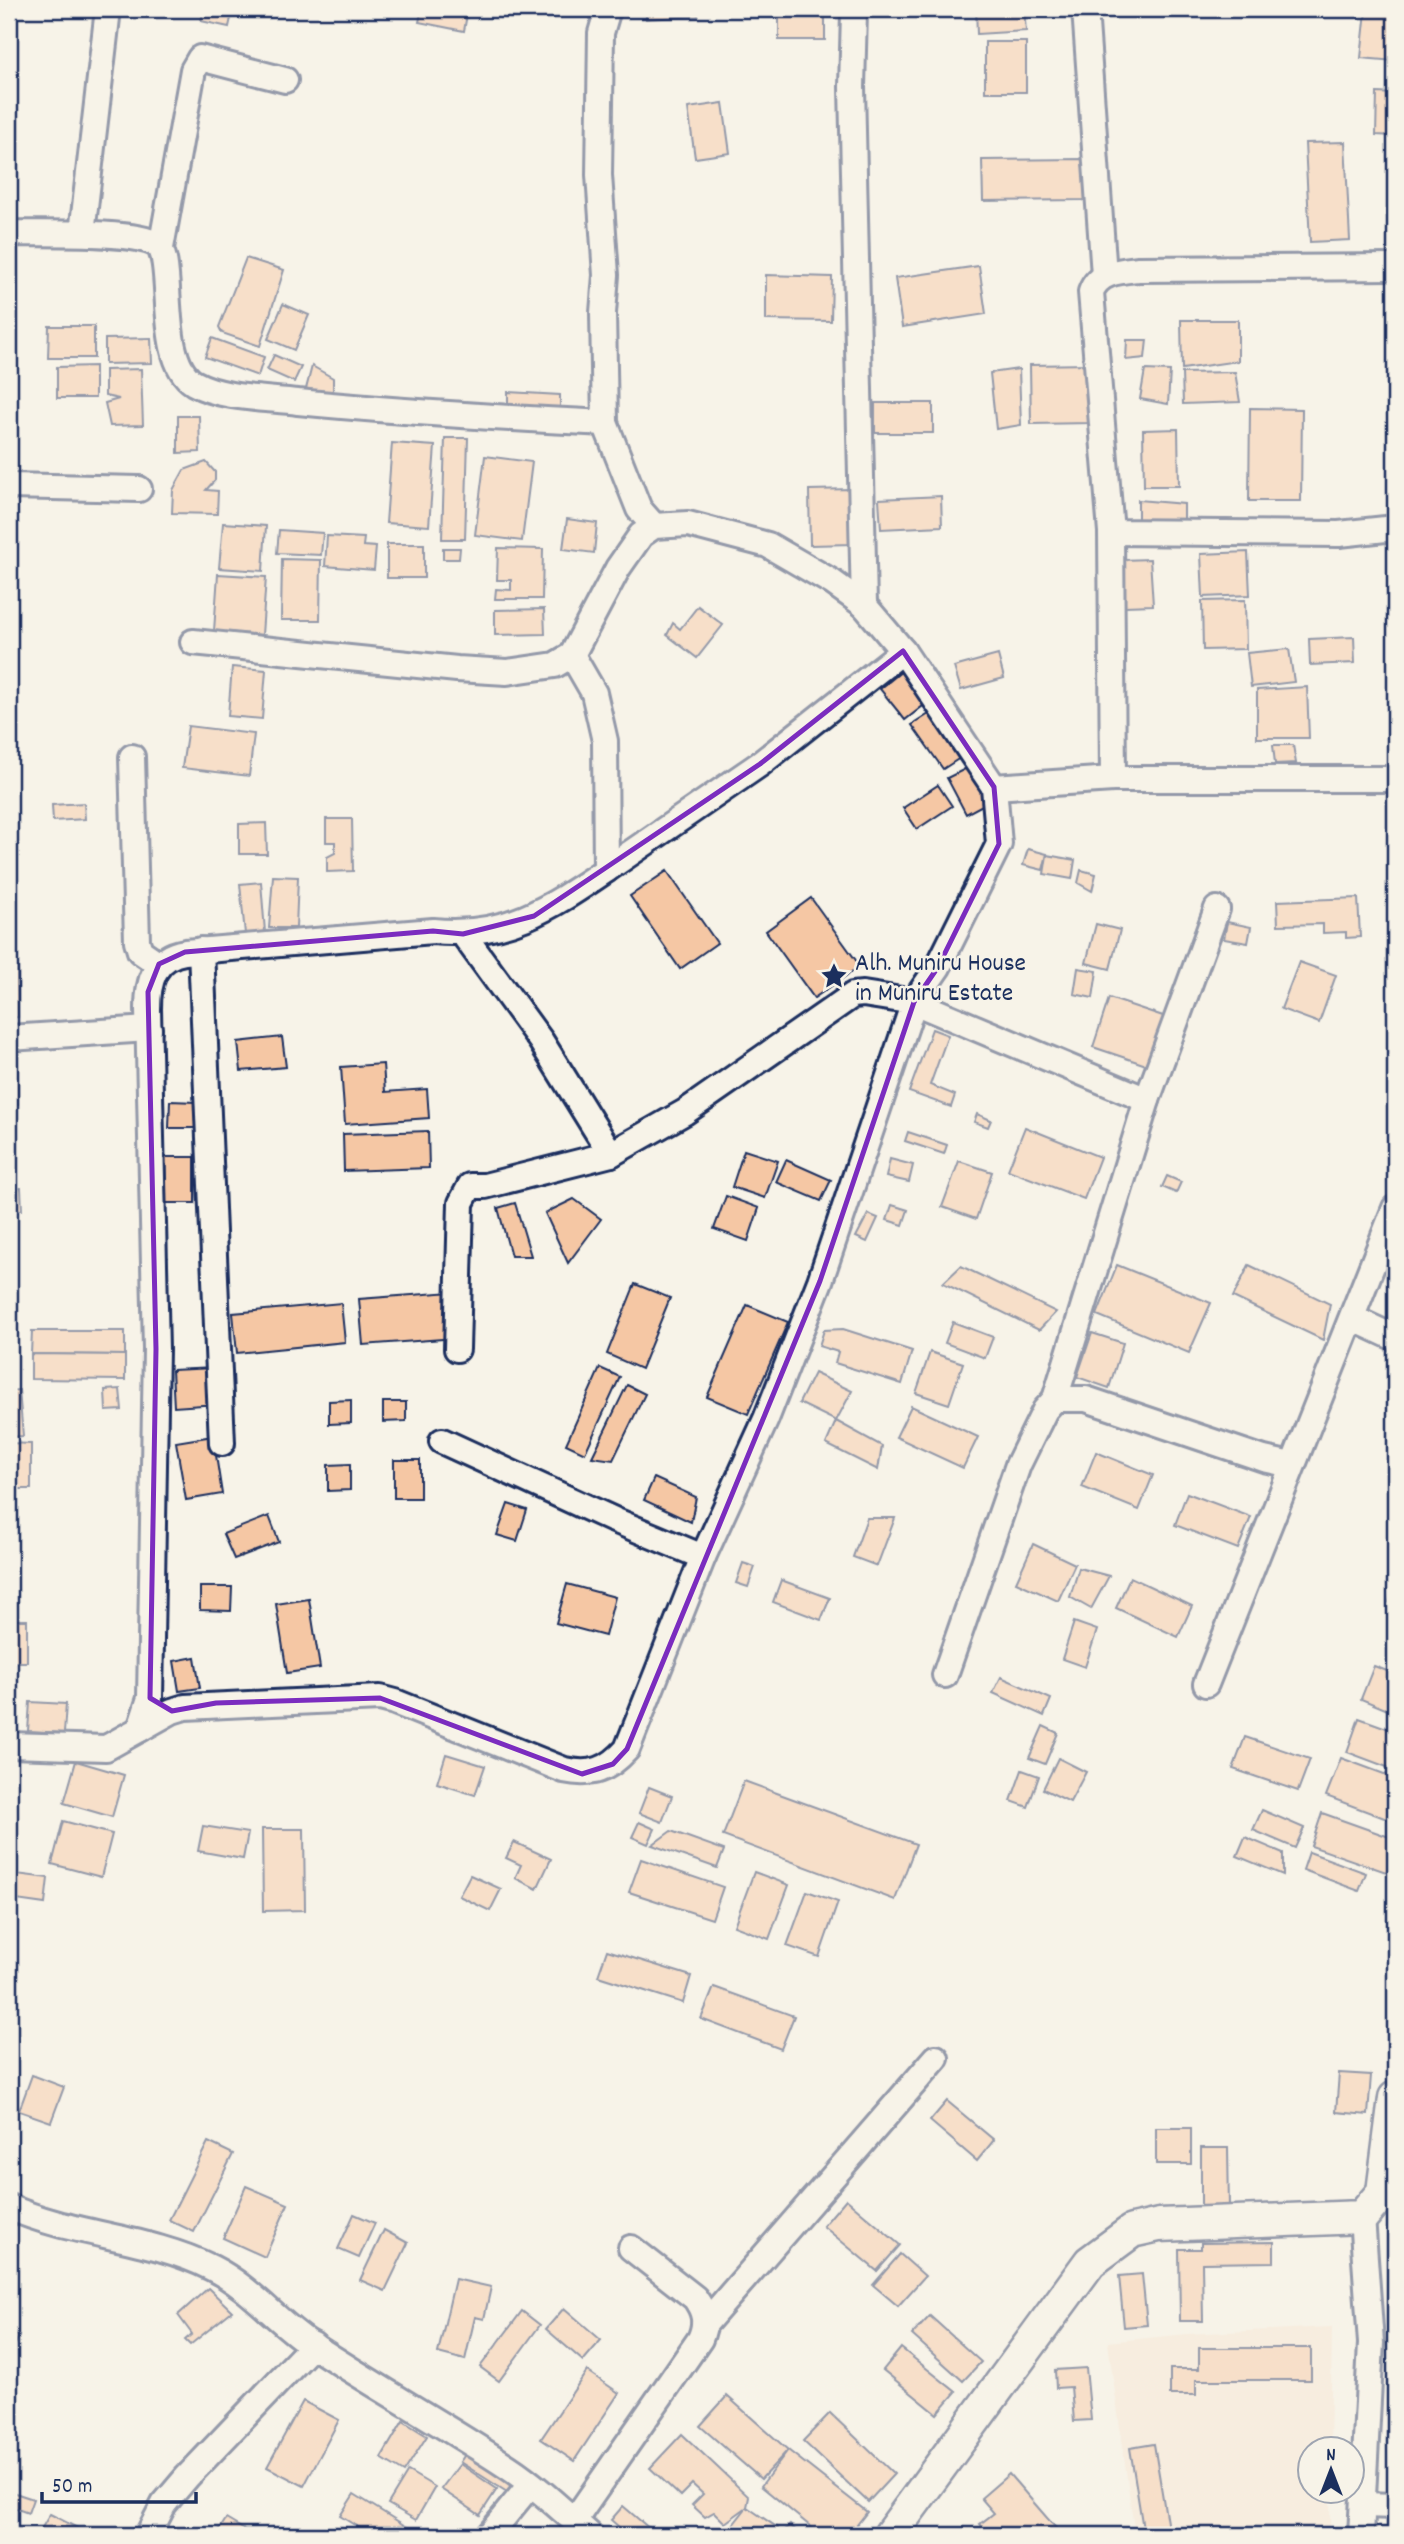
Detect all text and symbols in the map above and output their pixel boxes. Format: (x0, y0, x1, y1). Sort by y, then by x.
place label: Alh. Muniru House in Muniru Estate (855, 946, 1026, 1013)
place icon: Alh. Muniru House in Muniru Estate (819, 961, 849, 991)
north arrow (1296, 2436, 1366, 2506)
text: N (1326, 2443, 1336, 2470)
scale bar (42, 2460, 196, 2504)
text: 50 m (52, 2473, 92, 2503)

